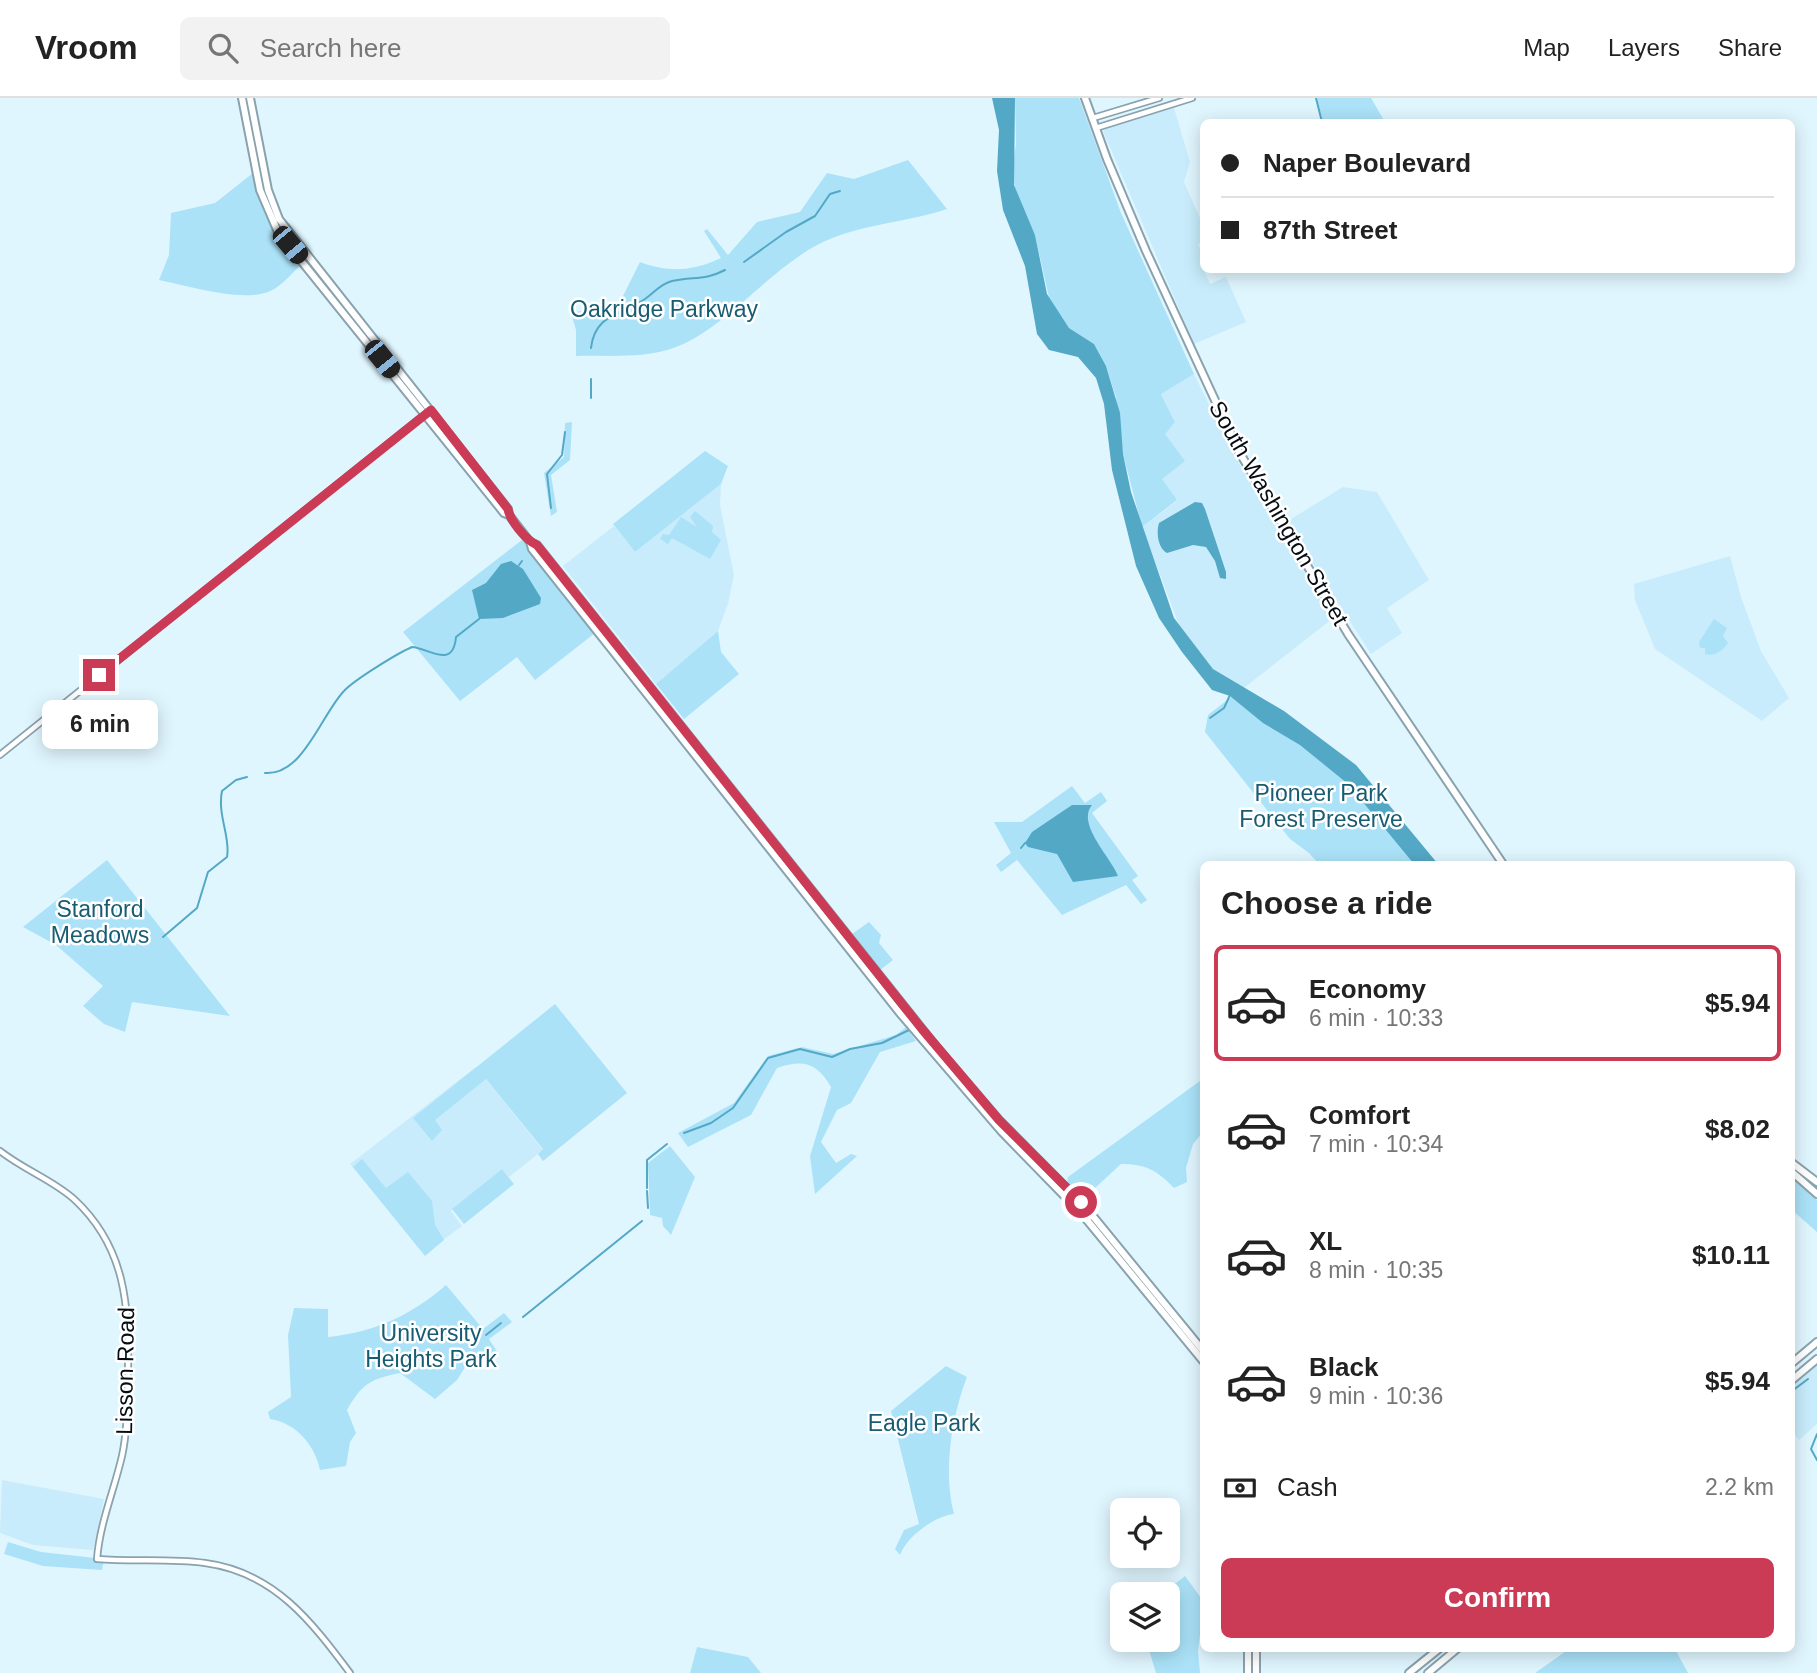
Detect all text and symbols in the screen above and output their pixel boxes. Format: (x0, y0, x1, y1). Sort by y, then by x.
search box (180, 17, 670, 80)
text: Vroom (35, 29, 138, 66)
icon: search (204, 29, 242, 67)
text: Search here (260, 33, 401, 63)
text: Map (1523, 34, 1570, 61)
text: Layers (1608, 34, 1680, 61)
text: Share (1718, 34, 1782, 61)
text: Naper Boulevard (1263, 148, 1471, 178)
text: 87th Street (1263, 215, 1397, 245)
car (269, 222, 312, 268)
park label: Oakridge Parkway (570, 296, 758, 322)
car (361, 336, 404, 382)
street label: South Washington Street (1204, 396, 1354, 630)
route end (83, 659, 115, 691)
callout: 6 min (41, 700, 157, 748)
text: 6 min (70, 711, 130, 737)
park label: Pioneer Park Forest Preserve (1239, 780, 1403, 832)
text: Choose a ride (1221, 885, 1433, 921)
park label: Stanford Meadows (51, 896, 149, 948)
icon: car (1225, 972, 1288, 1035)
text: Economy (1309, 974, 1426, 1004)
text: $5.94 (1705, 988, 1770, 1018)
text: 6 min · 10:33 (1309, 1005, 1443, 1031)
icon: car (1225, 1098, 1288, 1161)
text: Comfort (1309, 1100, 1410, 1130)
text: $8.02 (1705, 1114, 1770, 1144)
text: 7 min · 10:34 (1309, 1131, 1443, 1157)
route start (1065, 1186, 1097, 1218)
icon: car (1225, 1224, 1288, 1287)
text: XL (1309, 1226, 1342, 1256)
text: $10.11 (1692, 1240, 1770, 1270)
text: 8 min · 10:35 (1309, 1257, 1443, 1283)
street label: Lisson Road (111, 1307, 139, 1435)
park label: University Heights Park (365, 1320, 497, 1372)
icon: car (1225, 1350, 1288, 1413)
text: Black (1309, 1352, 1378, 1382)
text: $5.94 (1705, 1366, 1770, 1396)
text: 9 min · 10:36 (1309, 1383, 1443, 1409)
park label: Eagle Park (868, 1410, 981, 1436)
icon: cash (1221, 1469, 1259, 1507)
text: Cash (1277, 1472, 1338, 1502)
text: 2.2 km (1705, 1474, 1774, 1500)
map controls (1110, 1498, 1180, 1652)
button: locate (1110, 1498, 1180, 1568)
button: Confirm (1221, 1558, 1774, 1638)
button: layers (1110, 1582, 1180, 1652)

